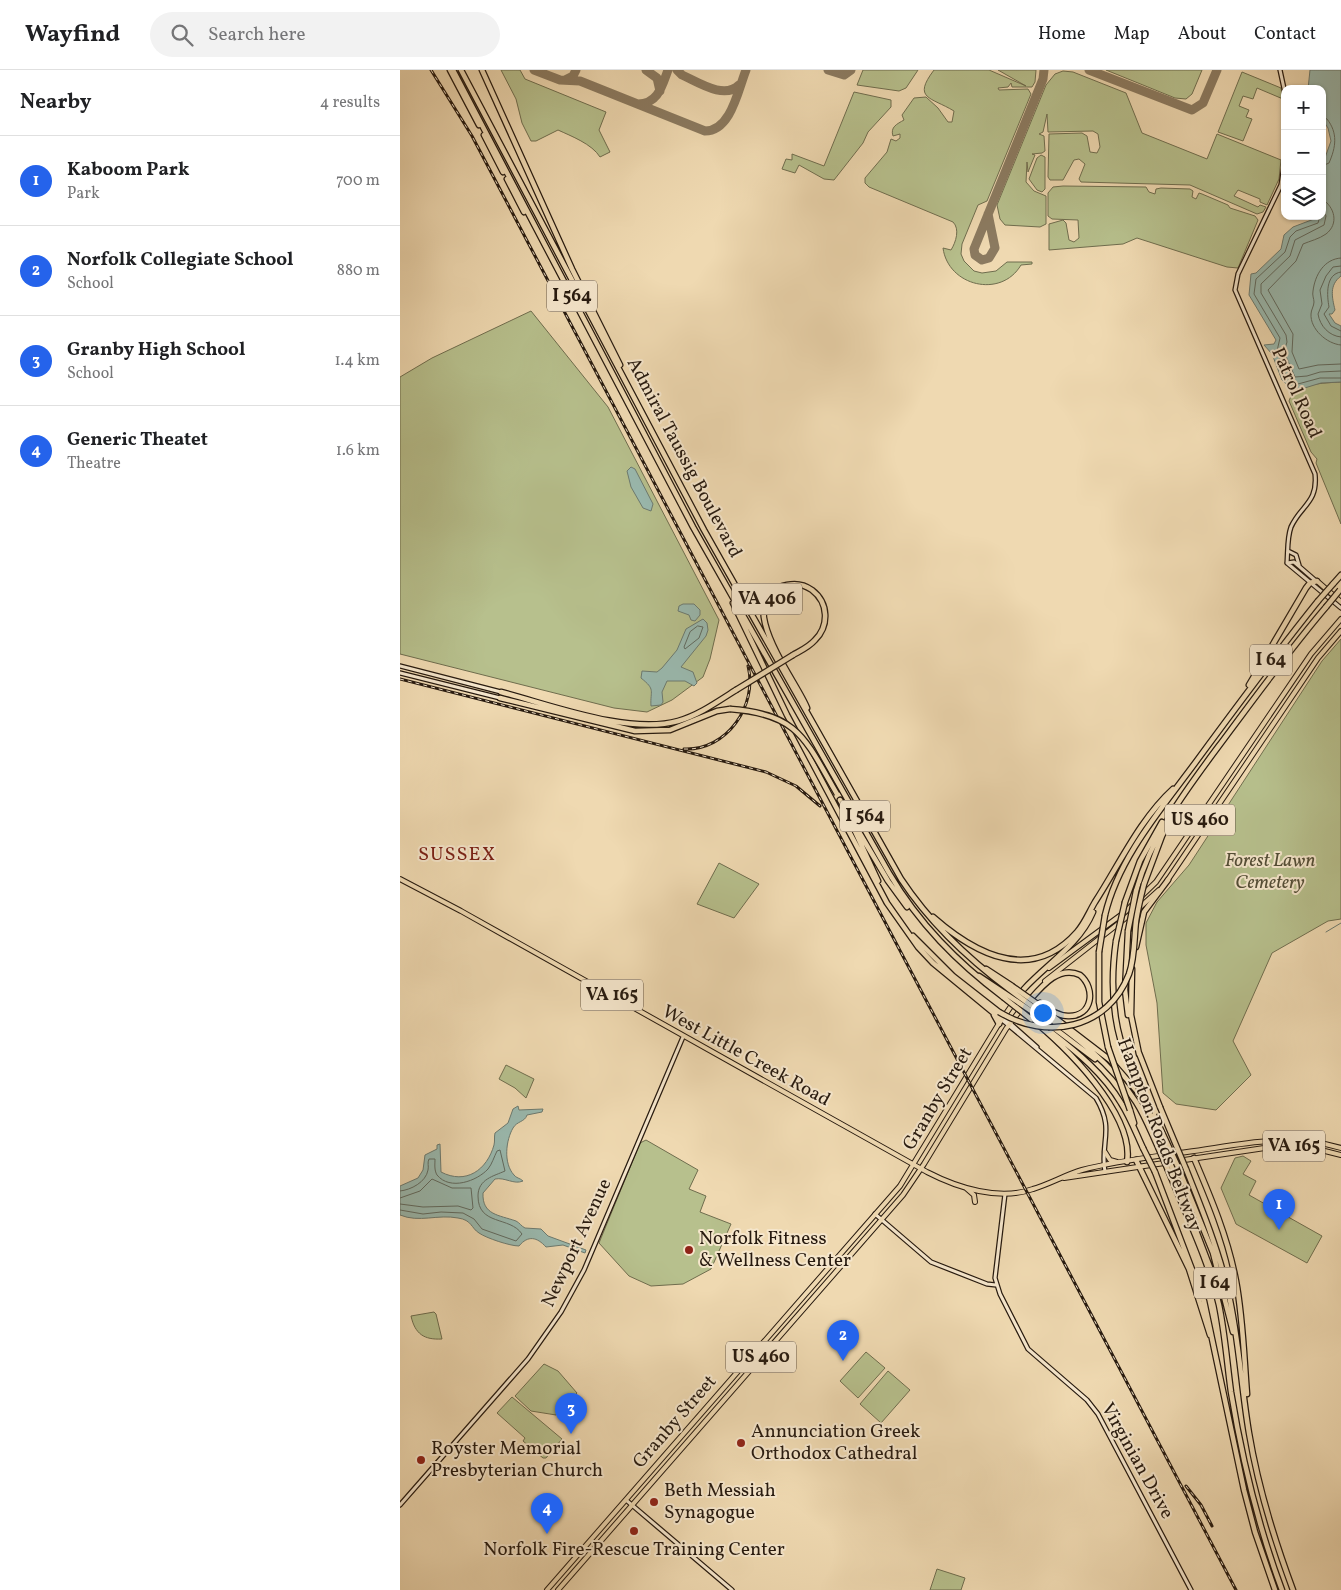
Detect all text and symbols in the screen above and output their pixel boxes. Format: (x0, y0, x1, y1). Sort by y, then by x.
search box (150, 12, 500, 57)
text: Wayfind (25, 18, 120, 52)
icon: search (168, 21, 196, 49)
text: Search here (208, 22, 305, 48)
text: Home (1038, 22, 1086, 47)
text: Map (1114, 22, 1150, 47)
text: About (1178, 22, 1226, 47)
text: Contact (1254, 22, 1316, 47)
map controls (1281, 85, 1326, 220)
button: + (1281, 85, 1326, 130)
text: Nearby (20, 88, 91, 117)
text: 4 results (320, 92, 380, 114)
button: − (1281, 130, 1326, 175)
text: Kaboom Park (67, 157, 189, 183)
text: 1 (33, 170, 39, 192)
text: 700 m (336, 170, 380, 192)
button: layers (1281, 175, 1326, 220)
text: Park (67, 183, 100, 205)
text: Norfolk Collegiate School (67, 247, 294, 273)
text: 2 (32, 260, 40, 282)
text: 880 m (337, 260, 380, 282)
text: School (67, 273, 114, 295)
road number: I 564 (547, 280, 597, 312)
text: Granby High School (67, 337, 245, 363)
street label: Patrol Road (1264, 343, 1328, 443)
text: 3 (32, 350, 40, 372)
text: 1.4 km (334, 350, 380, 372)
street label: Admiral Taussig Boulevard (620, 353, 748, 563)
text: School (67, 363, 114, 385)
text: Generic Theatet (67, 427, 208, 453)
text: 4 (31, 440, 41, 462)
text: 1.6 km (336, 440, 380, 462)
text: Theatre (67, 453, 121, 475)
road number: VA 406 (732, 584, 802, 614)
road number: I 64 (1250, 644, 1292, 676)
road number: I 564 (840, 800, 890, 831)
road number: US 460 (1165, 804, 1235, 836)
district label: SUSSEX (418, 841, 496, 869)
park label: Forest Lawn Cemetery (1225, 848, 1316, 896)
road number: VA 165 (581, 980, 643, 1010)
street label: West Little Creek Road (657, 999, 835, 1113)
your location (1030, 1000, 1056, 1026)
street label: Hampton Roads Beltway (1110, 1035, 1208, 1235)
street label: Granby Street (897, 1042, 979, 1155)
road number: VA 165 (1263, 1130, 1325, 1162)
street label: Newport Avenue (536, 1174, 618, 1312)
pin: 1 (1263, 1189, 1295, 1230)
place label: Norfolk Fitness & Wellness Center (699, 1226, 851, 1274)
marker: Norfolk Fitness & Wellness Center (683, 1244, 695, 1256)
road number: I 64 (1194, 1268, 1236, 1298)
pin: 2 (827, 1320, 859, 1361)
road number: US 460 (726, 1342, 796, 1372)
street label: Granby Street (627, 1369, 723, 1474)
pin: 3 (555, 1393, 587, 1434)
street label: Virginian Drive (1094, 1398, 1180, 1524)
place label: Annunciation Greek Orthodox Cathedral (751, 1419, 920, 1467)
place label: Royster Memorial Presbyterian Church (431, 1436, 603, 1484)
marker: Annunciation Greek Orthodox Cathedral (735, 1437, 747, 1449)
marker: Royster Memorial Presbyterian Church (415, 1454, 427, 1466)
place label: Beth Messiah Synagogue (664, 1478, 776, 1526)
pin: 4 (531, 1493, 563, 1534)
marker: Beth Messiah Synagogue (648, 1496, 660, 1508)
marker: Norfolk Fire-Rescue Training Center (628, 1525, 640, 1537)
place label: Norfolk Fire-Rescue Training Center (483, 1537, 785, 1563)

